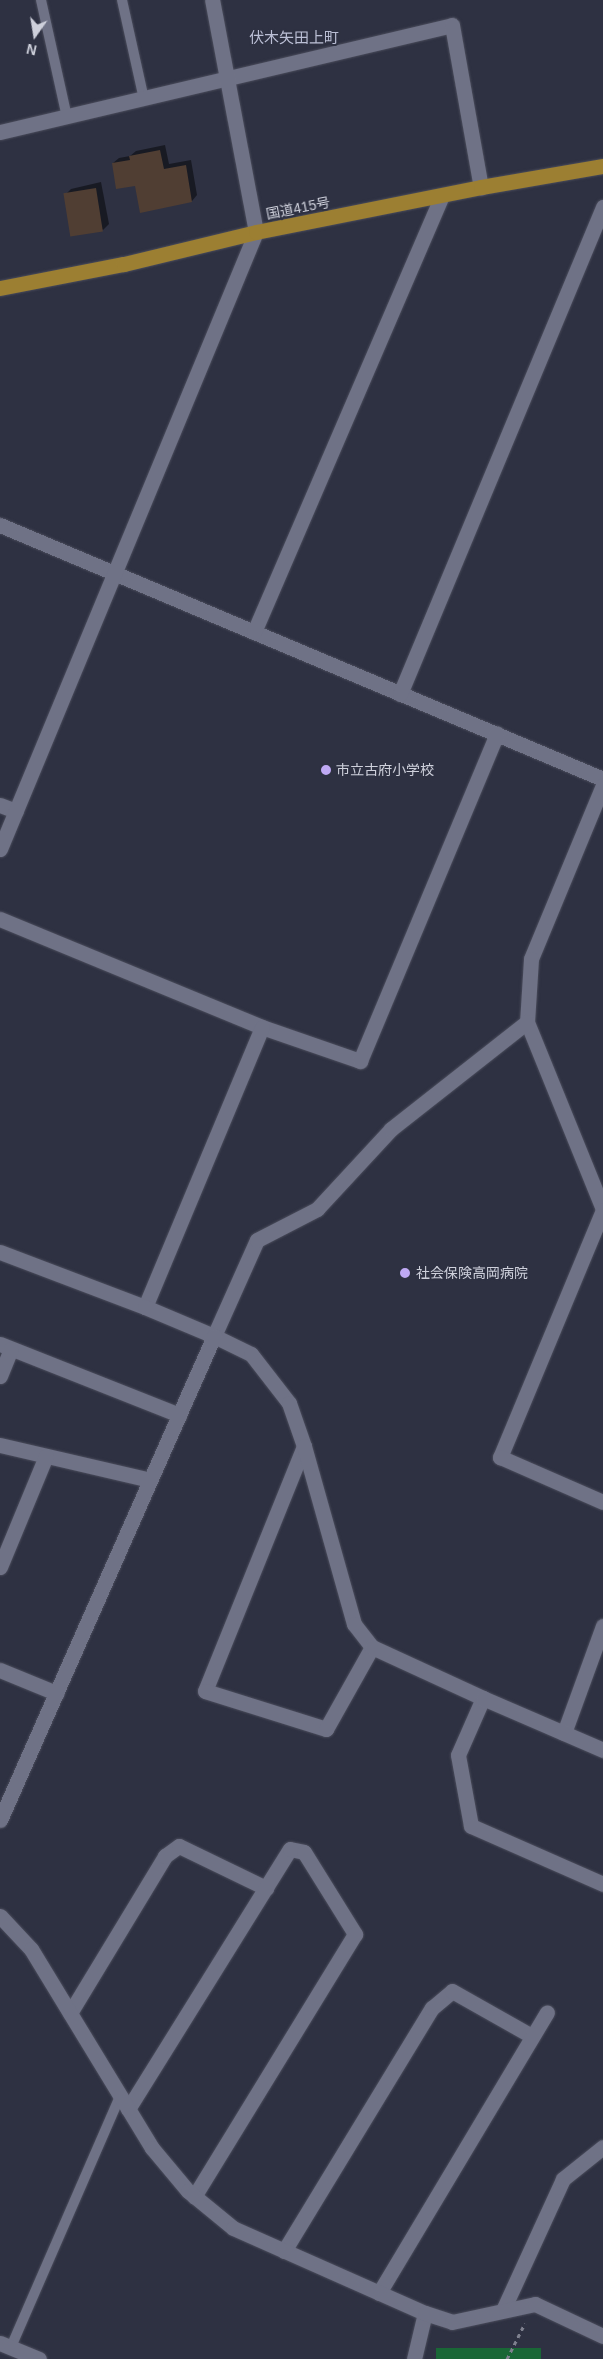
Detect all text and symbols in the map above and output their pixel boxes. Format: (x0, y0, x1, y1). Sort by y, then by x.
north arrow (10, 10, 60, 60)
district label: 伏木矢田上町 (249, 29, 339, 47)
text: N (25, 41, 38, 59)
street label: 国道415号 (264, 194, 332, 222)
place label: 市立古府小学校 (336, 762, 434, 778)
marker: 市立古府小学校 (320, 764, 332, 776)
place label: 社会保険高岡病院 (416, 1265, 528, 1281)
marker: 社会保険高岡病院 (398, 1266, 412, 1280)

